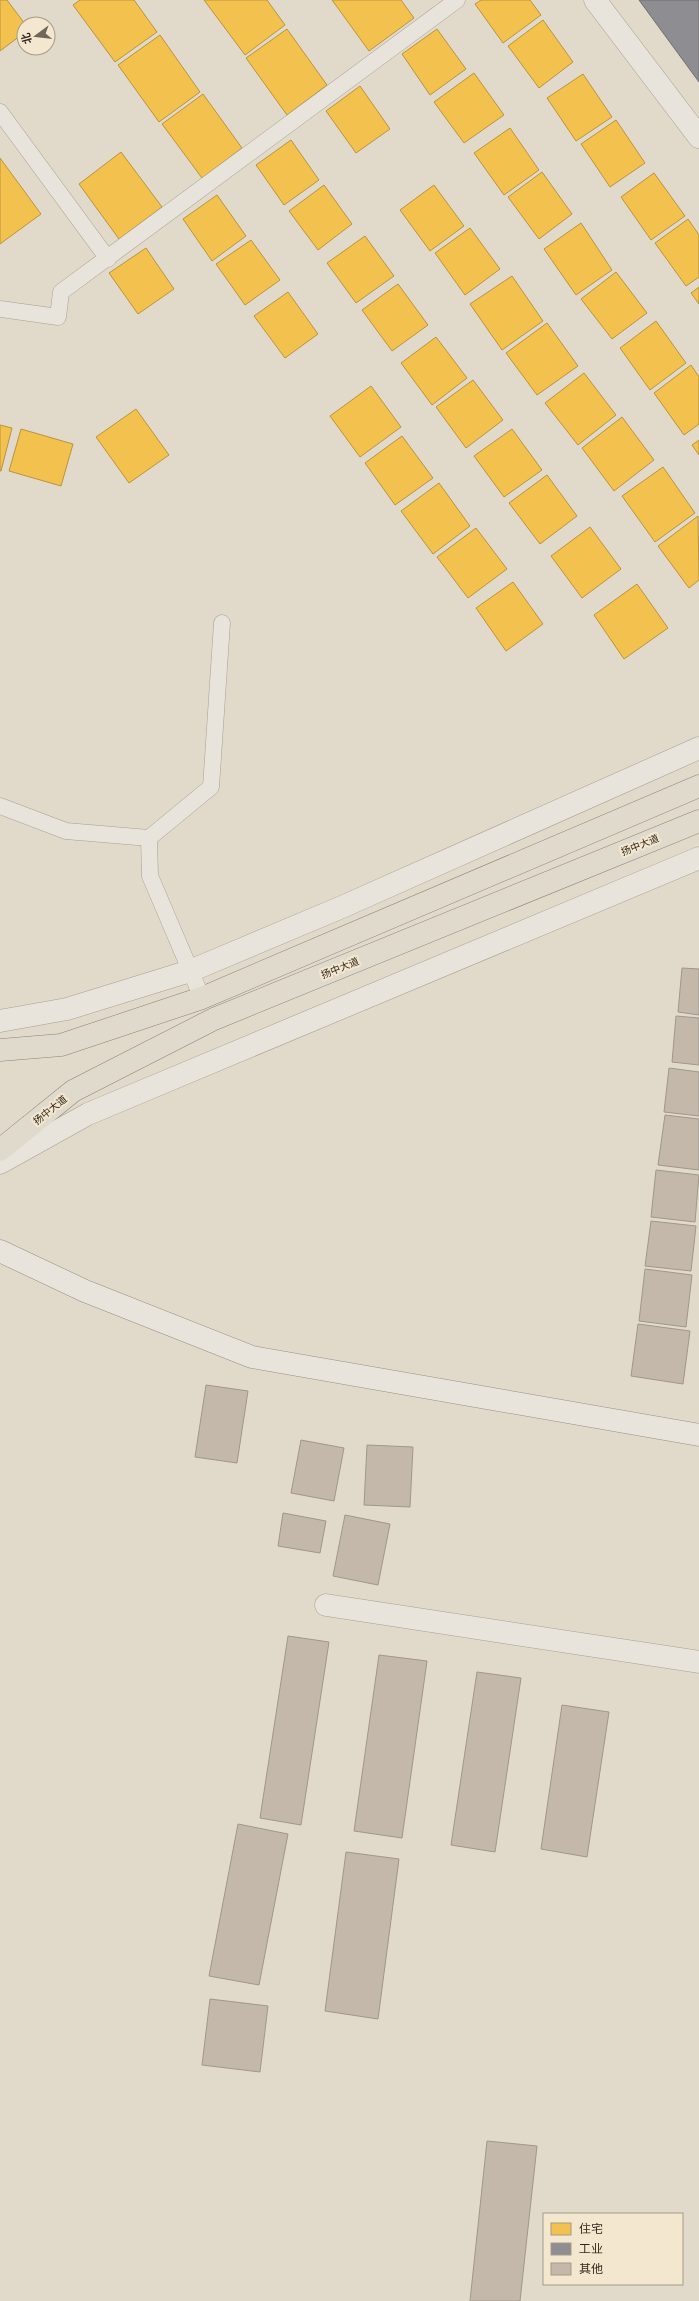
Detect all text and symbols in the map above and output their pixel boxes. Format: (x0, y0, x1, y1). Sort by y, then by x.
north arrow (16, 16, 56, 56)
text: 北 (19, 32, 34, 45)
street label: 扬中大道 (619, 832, 661, 858)
street label: 扬中大道 (319, 955, 361, 981)
street label: 扬中大道 (31, 1093, 69, 1127)
legend (543, 2213, 683, 2285)
text: 住宅 (579, 2222, 603, 2236)
text: 工业 (579, 2242, 603, 2256)
text: 其他 (579, 2262, 603, 2276)

